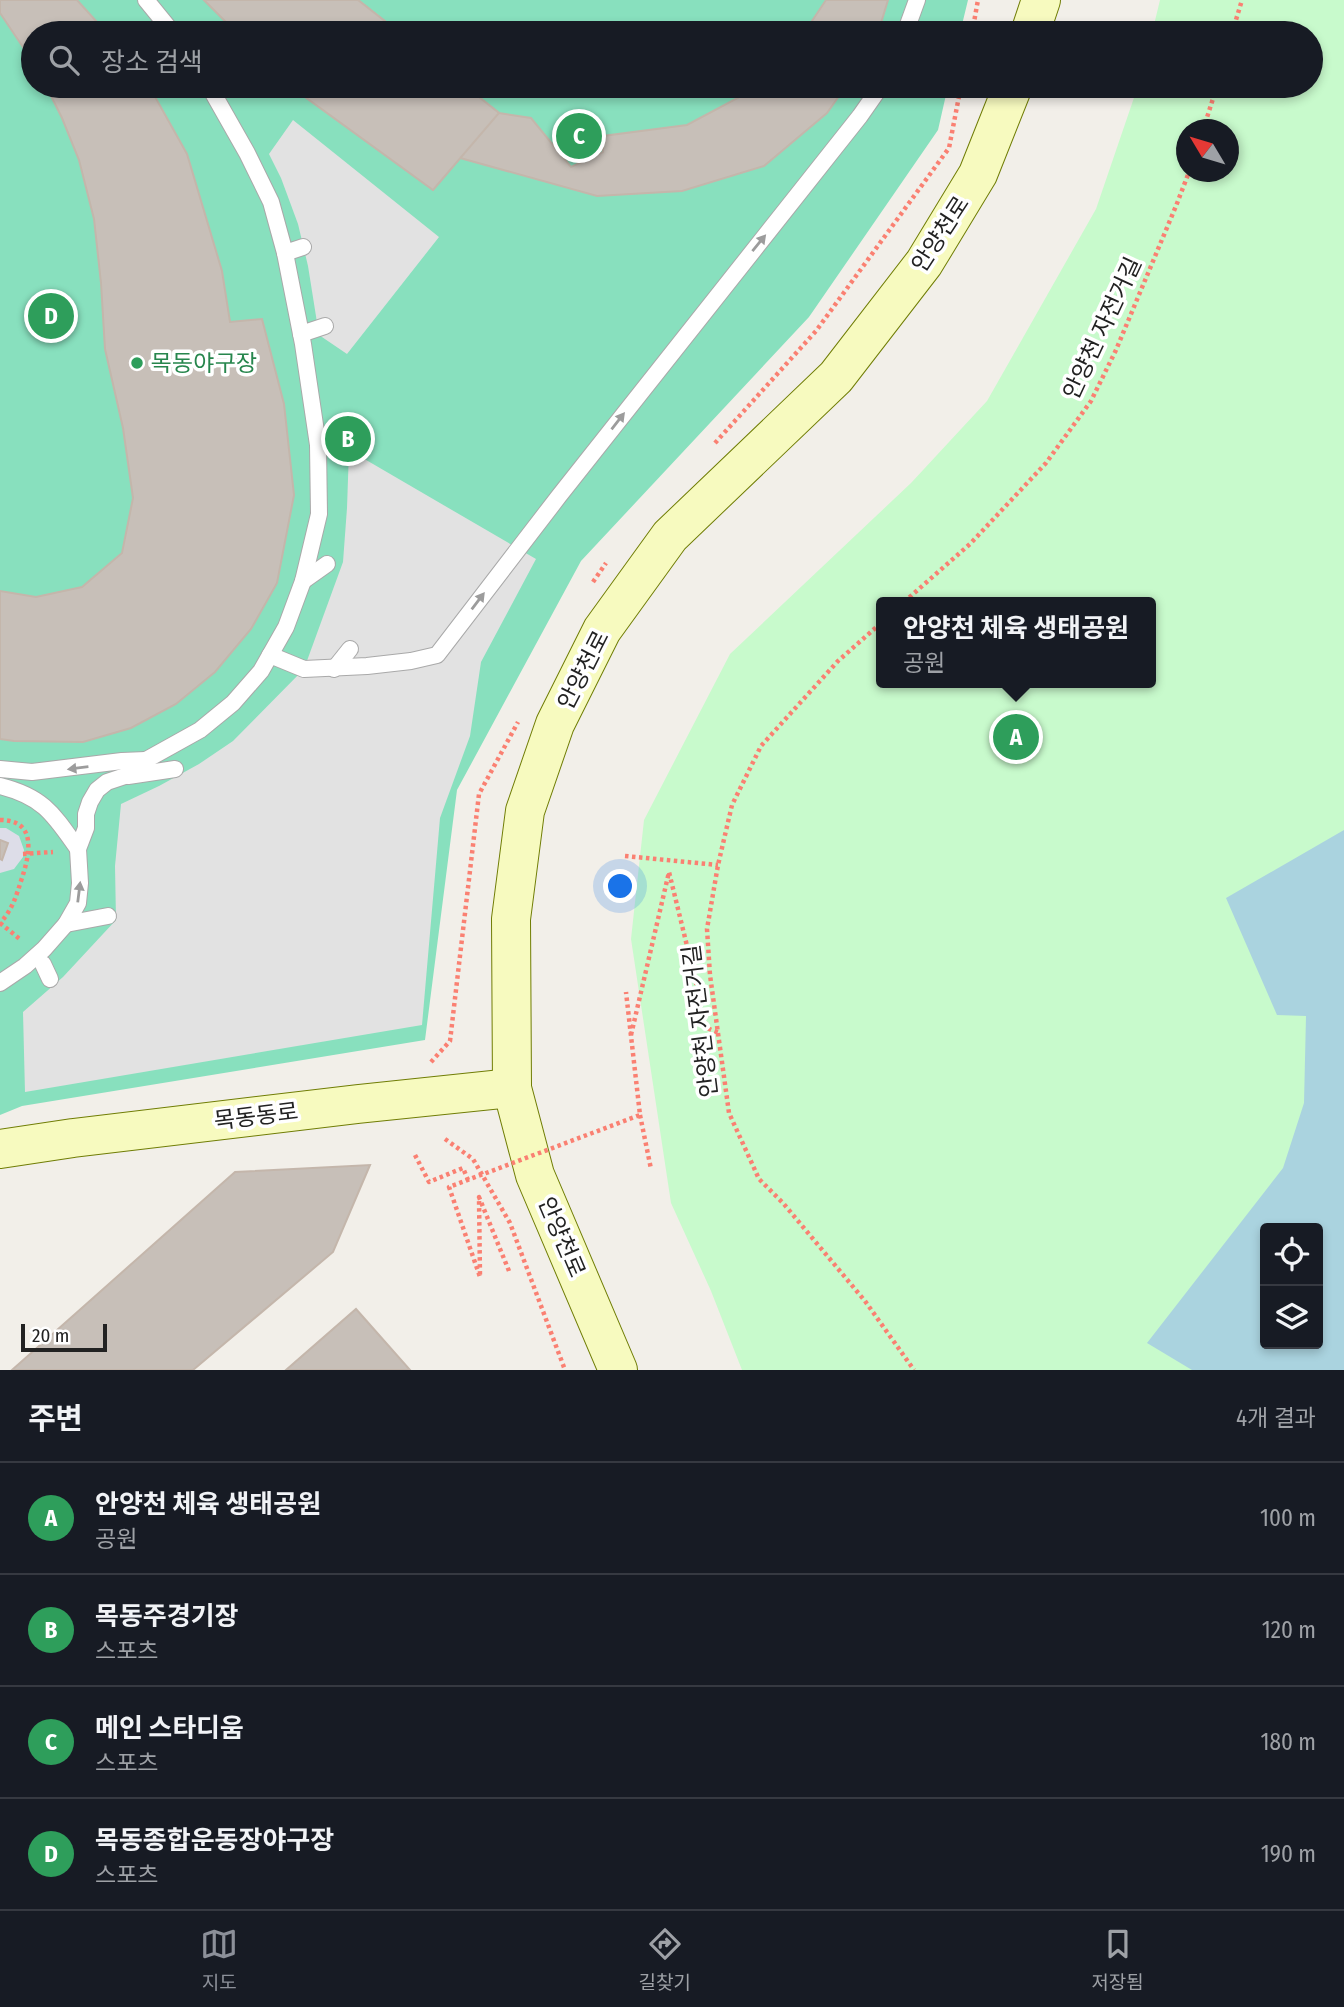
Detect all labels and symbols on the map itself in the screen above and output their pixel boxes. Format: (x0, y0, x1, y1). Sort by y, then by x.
pin: C (556, 110, 602, 162)
north arrow (1176, 119, 1239, 182)
street label: 안양천로 (905, 191, 975, 277)
one-way arrow (752, 235, 767, 253)
street label: 안양천 자전거길 (1057, 253, 1147, 403)
pin: D (28, 290, 74, 342)
place label: 목동야구장 (151, 349, 257, 377)
marker: 목동야구장 (129, 355, 145, 371)
pin: B (325, 413, 371, 465)
one-way arrow (610, 413, 625, 431)
one-way arrow (471, 592, 485, 610)
street label: 안양천로 (551, 626, 615, 714)
pin: A (993, 711, 1039, 763)
one-way arrow (67, 762, 89, 773)
your location (603, 869, 637, 903)
one-way arrow (73, 881, 84, 903)
street label: 안양천 자전거길 (677, 943, 723, 1099)
street label: 목동동로 (212, 1097, 300, 1135)
street label: 안양천로 (533, 1193, 591, 1281)
scale bar (21, 1321, 107, 1353)

